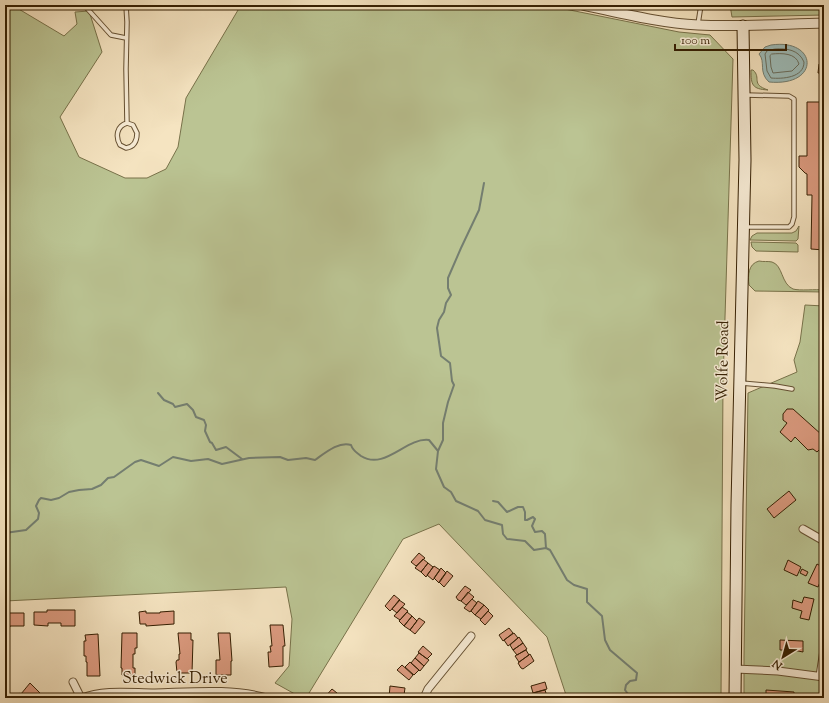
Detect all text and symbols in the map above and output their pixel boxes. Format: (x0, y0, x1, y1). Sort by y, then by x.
scale bar (675, 26, 786, 52)
text: 100 m (681, 32, 710, 50)
street label: Wolfe Road (712, 320, 736, 402)
north arrow (763, 637, 803, 677)
text: N (769, 655, 787, 674)
street label: Stedwick Drive (122, 668, 228, 691)

